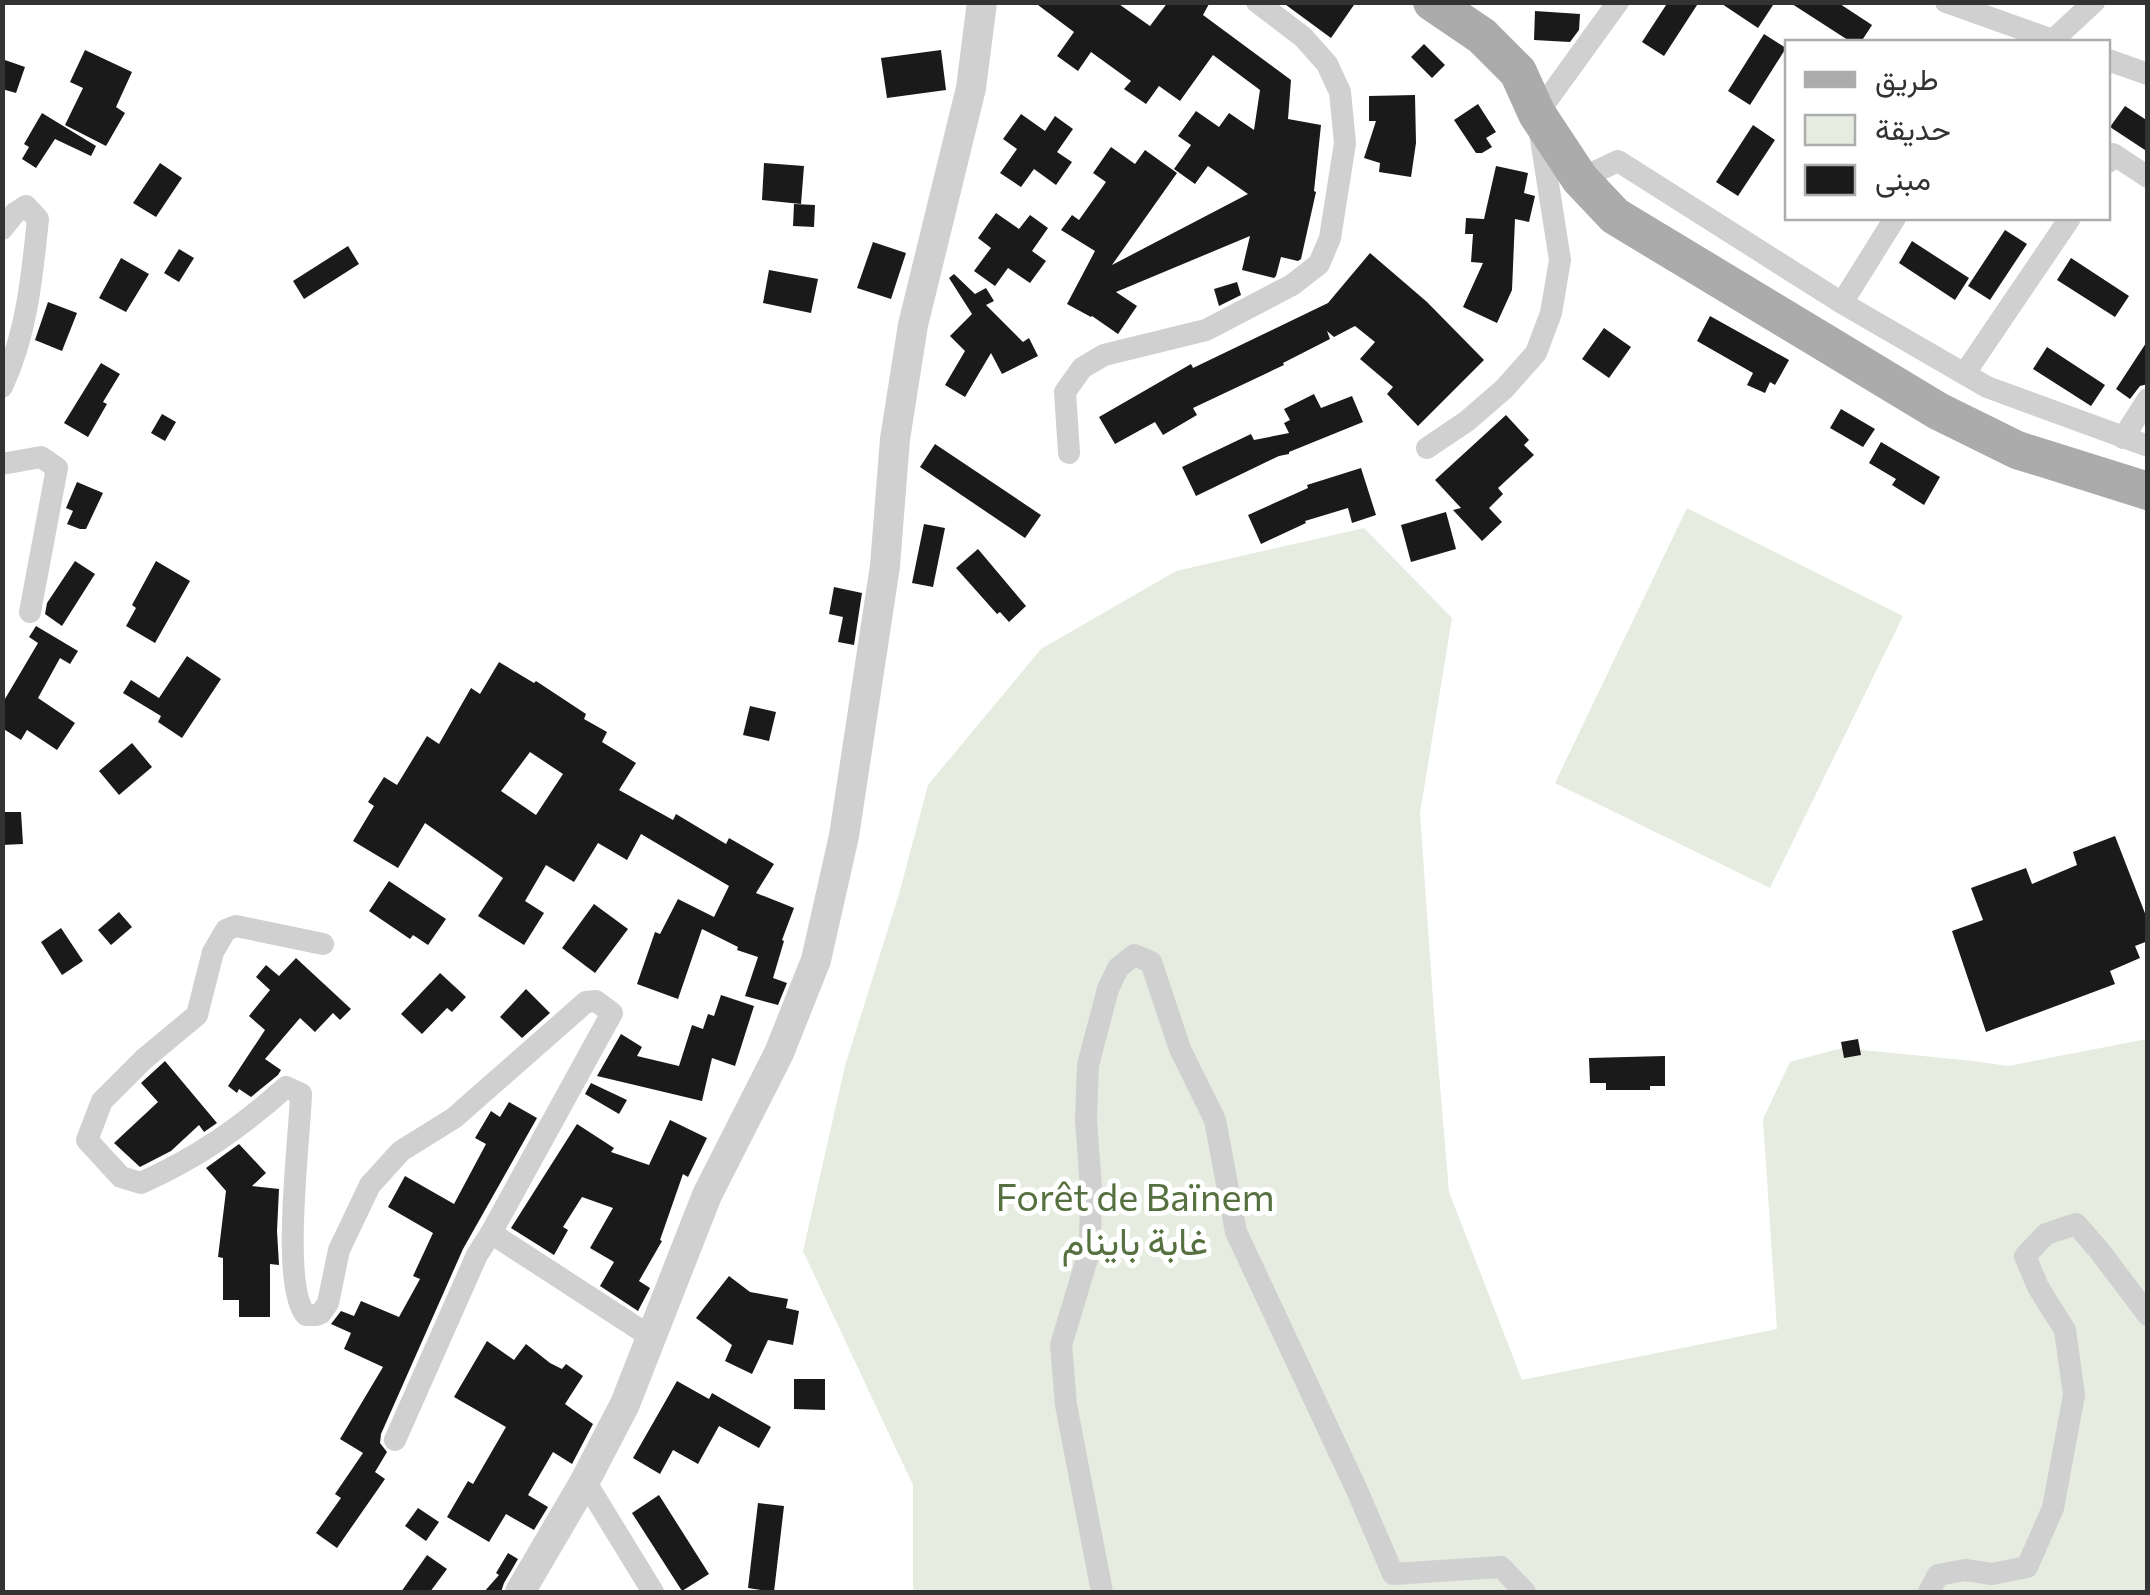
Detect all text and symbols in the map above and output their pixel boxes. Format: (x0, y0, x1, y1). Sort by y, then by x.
legend (1785, 40, 2110, 220)
text: طريق (1875, 59, 1939, 98)
text: حديقة (1875, 109, 1951, 147)
text: مبنى (1875, 159, 1931, 198)
park label: Forêt de Baïnem غابة باينام (995, 1172, 1275, 1267)

